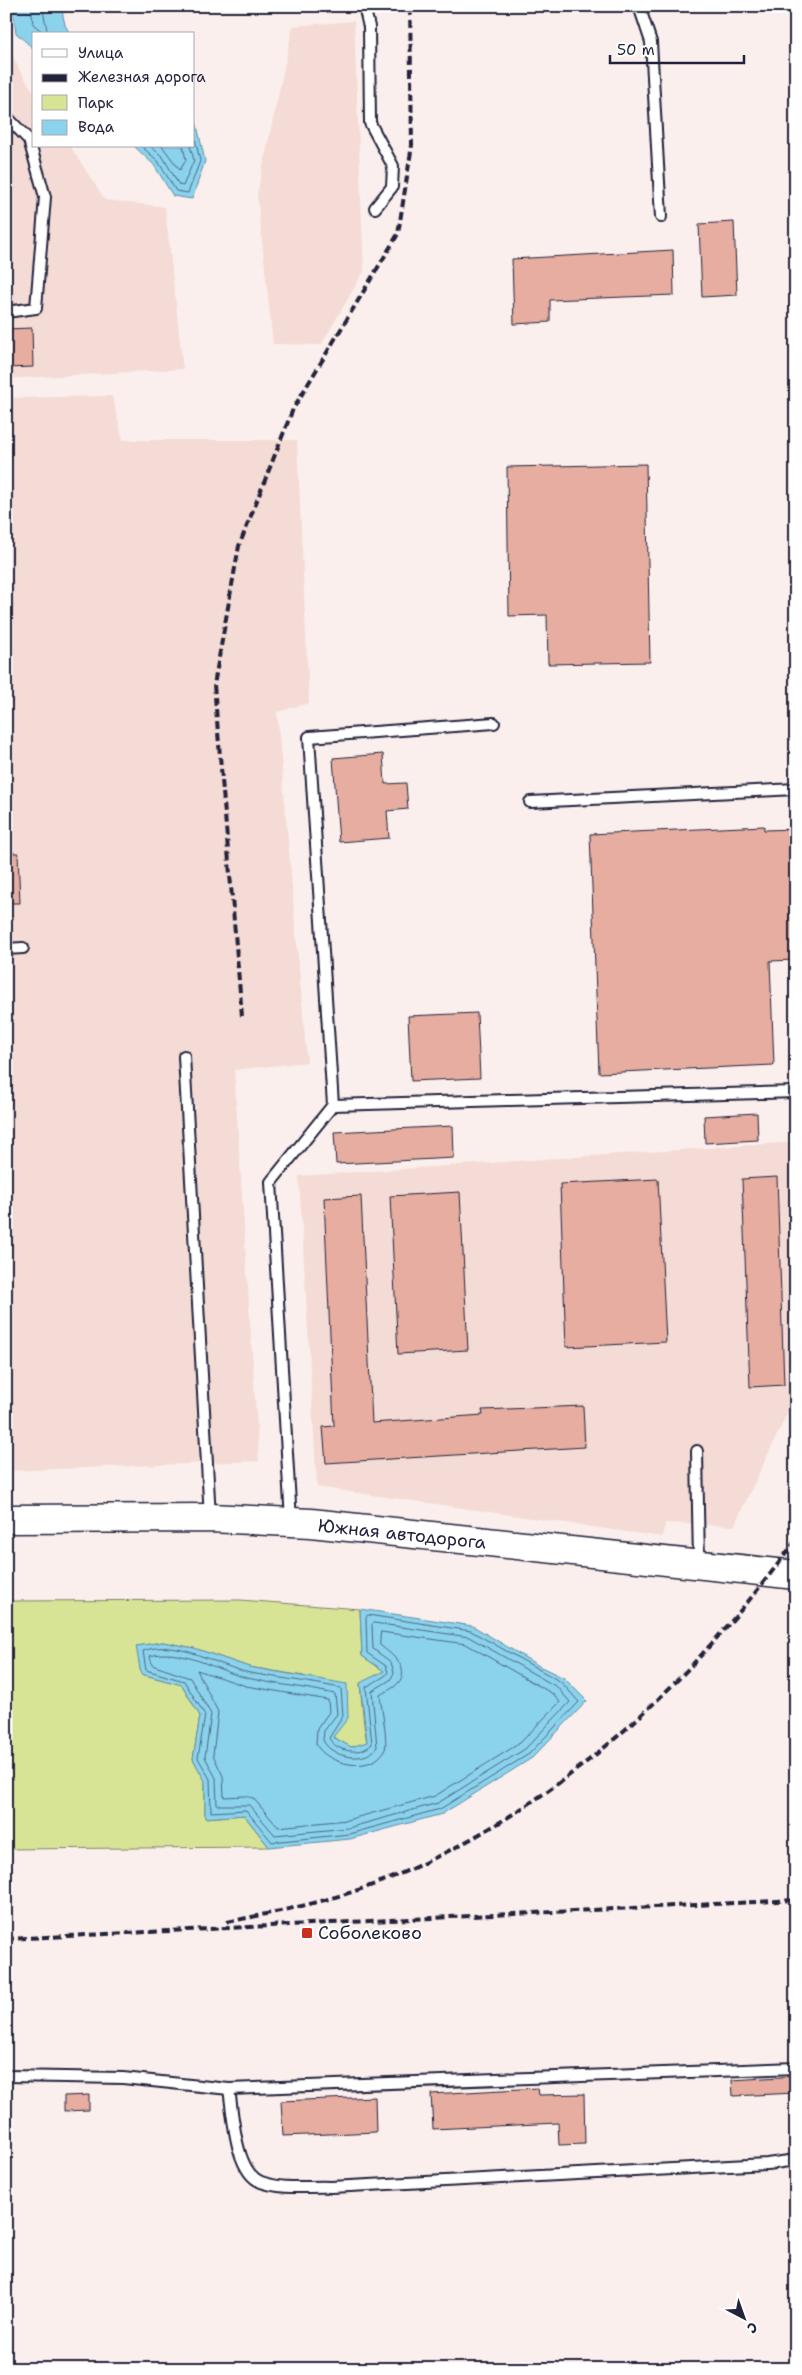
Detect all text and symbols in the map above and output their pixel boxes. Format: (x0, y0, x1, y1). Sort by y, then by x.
legend (32, 32, 195, 148)
scale bar (610, 32, 743, 64)
text: 50 m (617, 40, 655, 60)
text: Улица (78, 43, 124, 63)
text: Железная дорога (78, 67, 206, 87)
text: Парк (78, 93, 114, 113)
text: Вода (78, 117, 115, 137)
street label: Южная автодорога (317, 1513, 487, 1555)
place label: Соболеково (318, 1921, 422, 1945)
marker: Соболеково (300, 1926, 314, 1940)
north arrow (720, 2292, 770, 2342)
text: С (743, 2318, 762, 2337)

